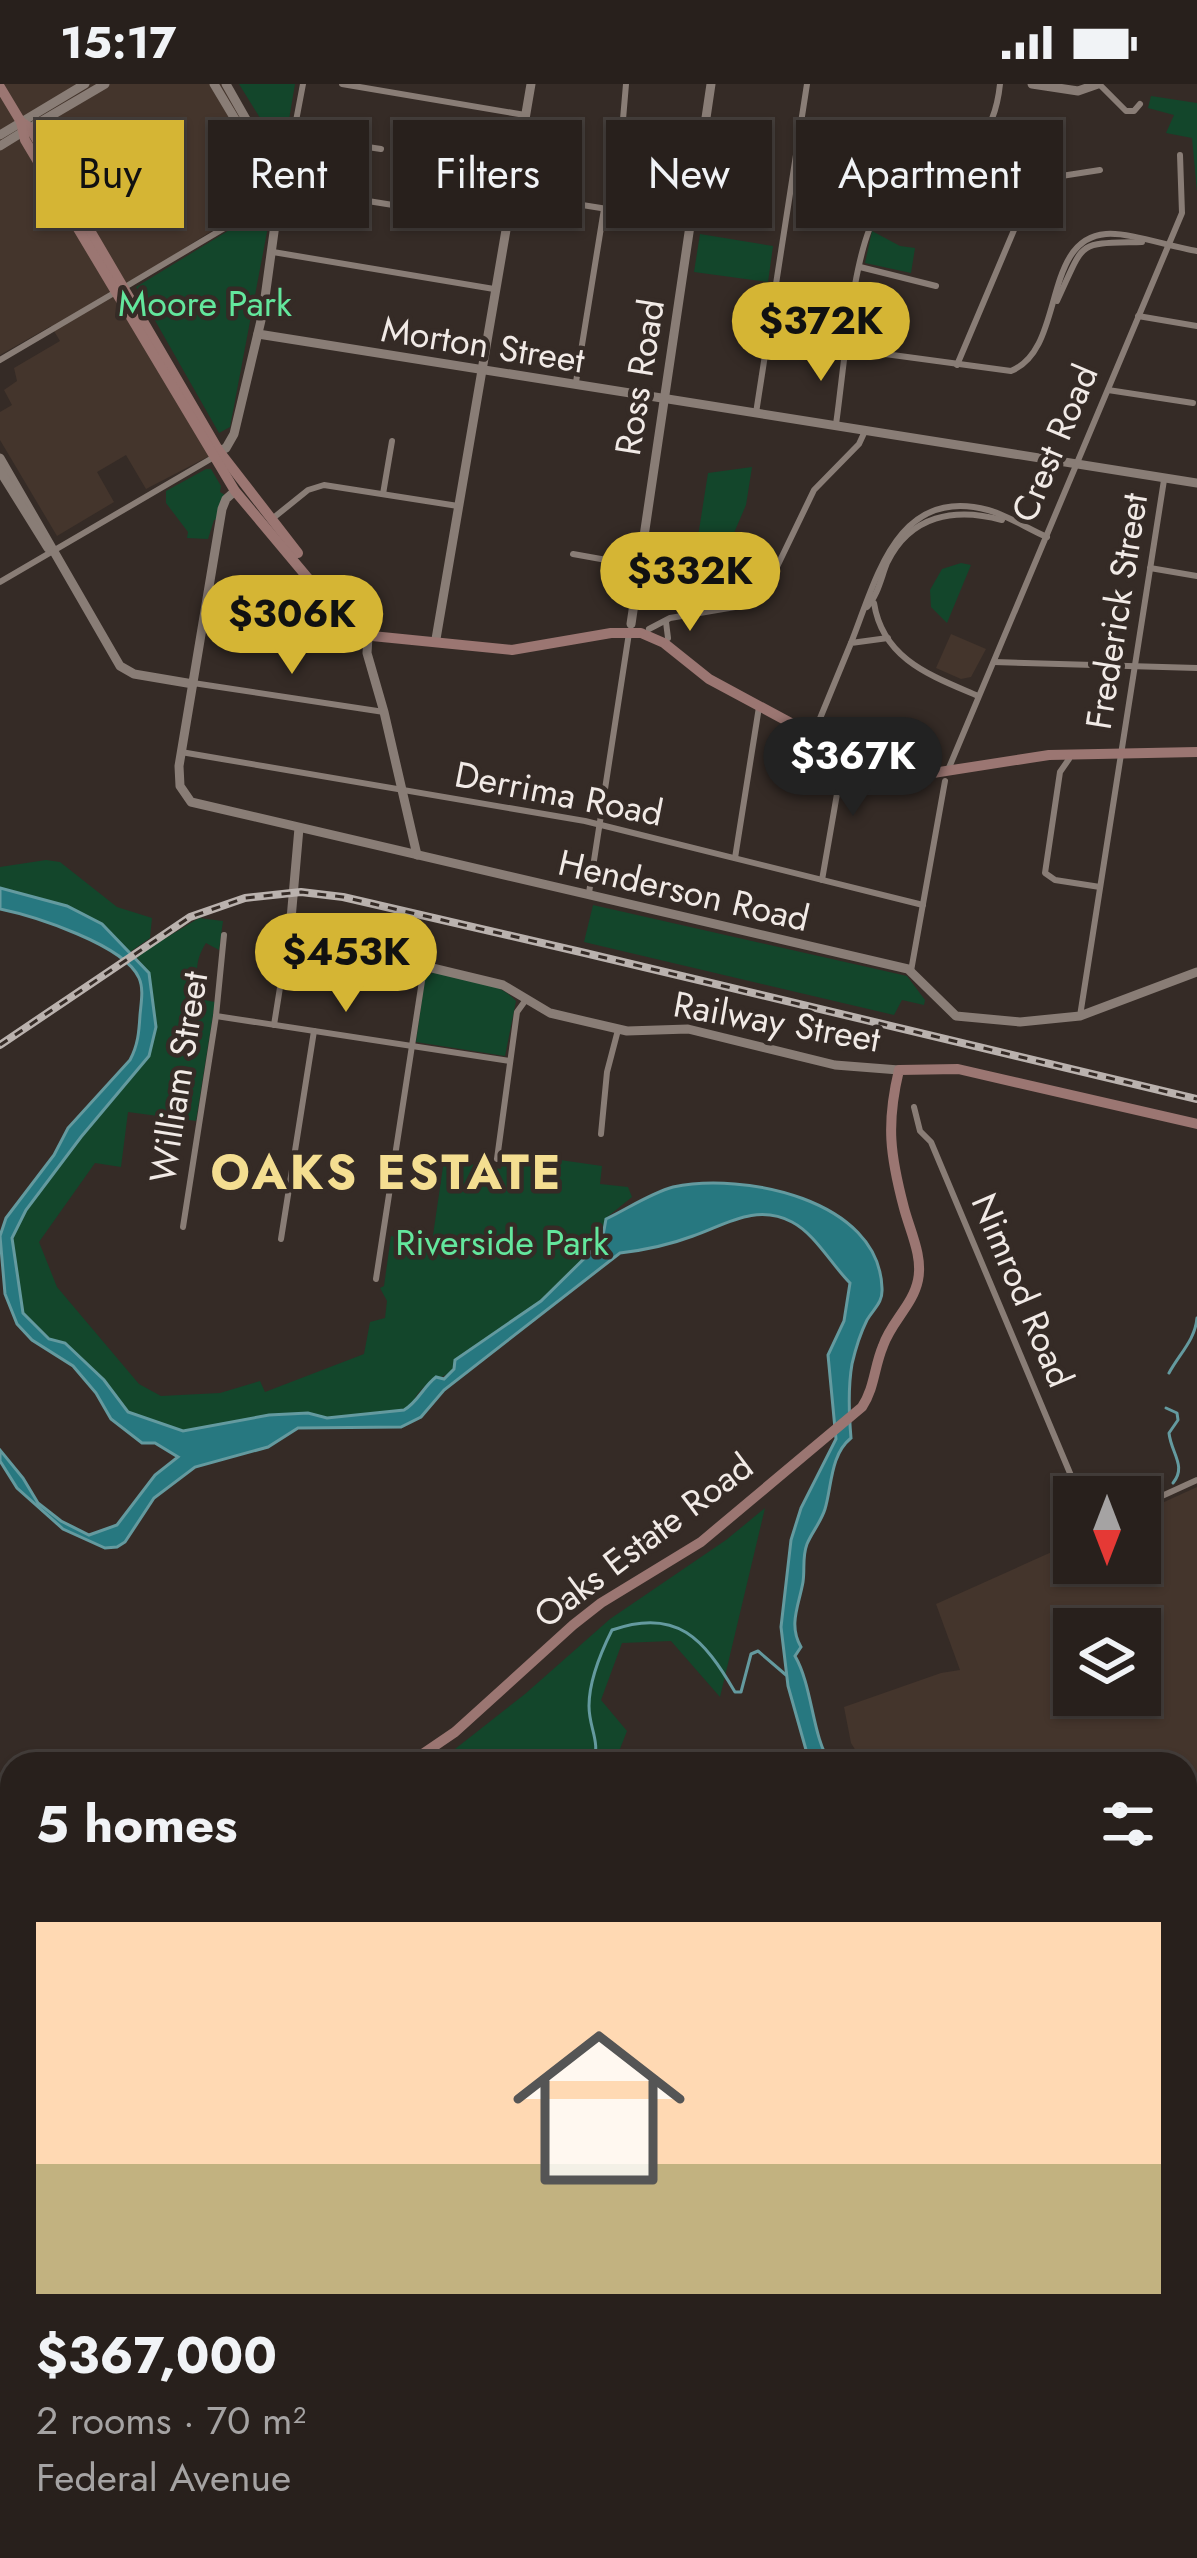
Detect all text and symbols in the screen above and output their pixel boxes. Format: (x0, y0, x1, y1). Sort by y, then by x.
text: 15:17 (60, 10, 176, 75)
chip: Buy (36, 120, 184, 228)
chip: Rent (208, 120, 369, 228)
chip: Filters (393, 120, 582, 228)
chip: New (606, 120, 772, 228)
chip: Apartment (796, 120, 1063, 228)
park label: Moore Park (118, 277, 292, 329)
pin: $372K (737, 282, 905, 384)
text: $372K (759, 292, 883, 349)
street label: Ross Road (601, 295, 677, 459)
street label: Morton Street (378, 302, 589, 386)
street label: Crest Road (998, 356, 1110, 530)
street label: Frederick Street (1072, 489, 1160, 733)
pin: $332K (606, 532, 774, 634)
text: $332K (627, 542, 753, 599)
pin: $306K (208, 575, 376, 677)
text: $306K (228, 585, 356, 642)
pin: $367K (769, 717, 937, 819)
text: $367K (790, 727, 916, 784)
street label: Derrima Road (451, 747, 667, 839)
street label: Henderson Road (553, 836, 815, 944)
pin: $453K (262, 913, 430, 1015)
text: $453K (282, 923, 410, 980)
street label: William Street (136, 967, 220, 1186)
street label: Railway Street (669, 977, 885, 1065)
district label: OAKS ESTATE (210, 1138, 564, 1207)
street label: Nimrod Road (959, 1185, 1087, 1395)
park label: Riverside Park (395, 1216, 609, 1268)
street label: Oaks Estate Road (522, 1440, 764, 1640)
north arrow (1053, 1476, 1161, 1584)
map controls (1053, 1476, 1161, 1716)
button: layers (1053, 1608, 1161, 1716)
text: 5 homes (36, 1787, 238, 1861)
icon: filters (1095, 1791, 1161, 1857)
icon: home (491, 2000, 707, 2216)
text: $367,000 (36, 2318, 277, 2392)
text: 2 rooms · 70 m² (36, 2392, 306, 2449)
text: Federal Avenue (36, 2449, 291, 2506)

